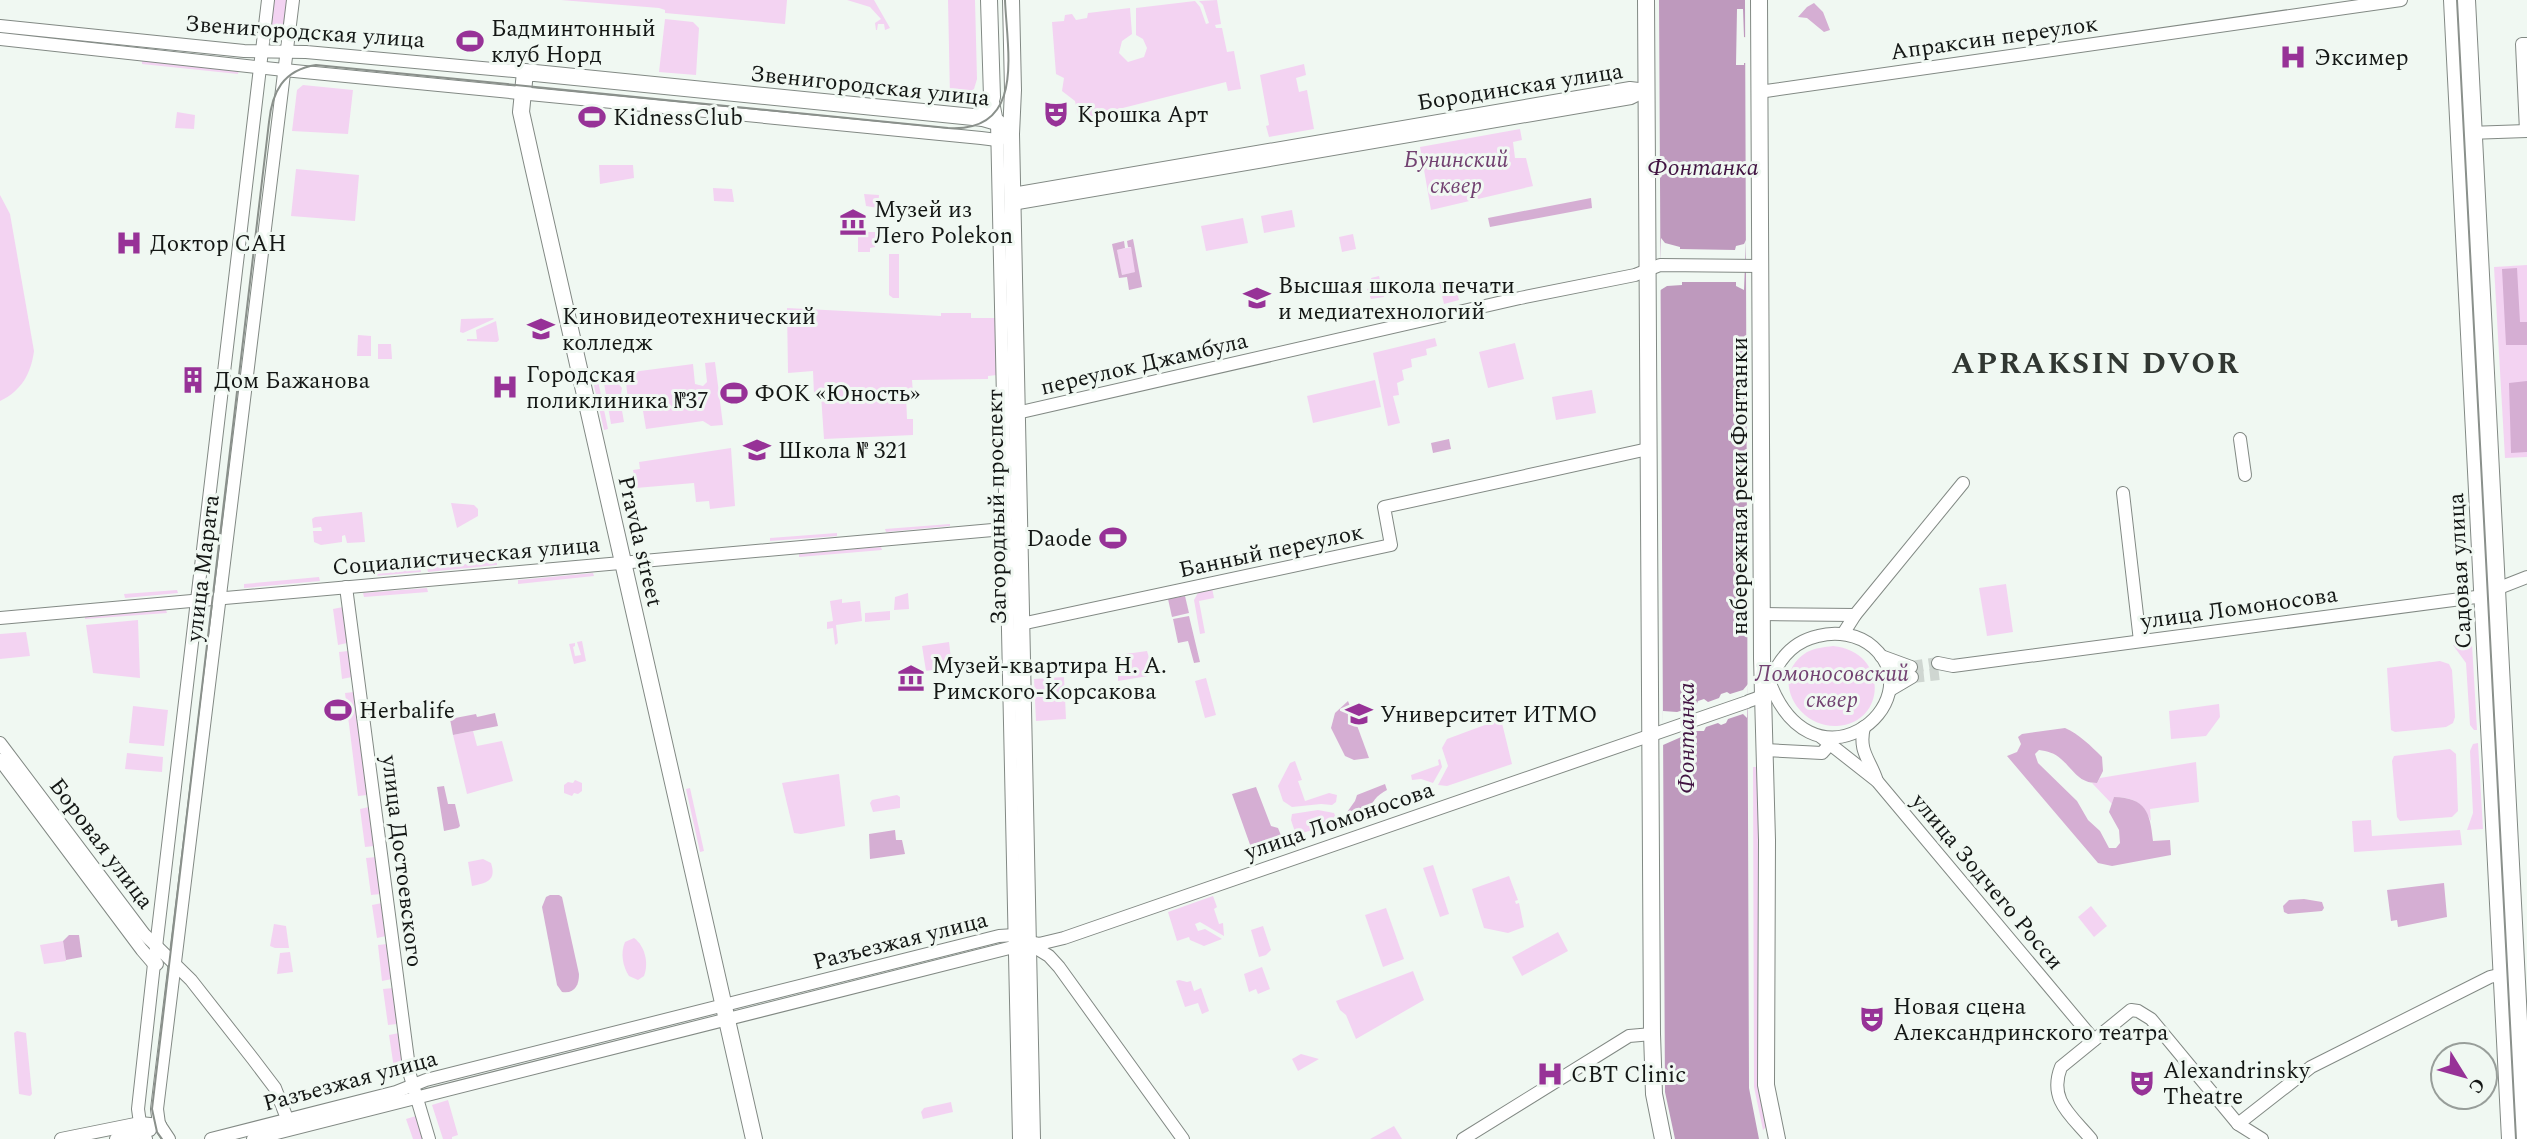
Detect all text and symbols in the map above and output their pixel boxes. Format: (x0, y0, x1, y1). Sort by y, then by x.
street label: Звенигородская улица (184, 7, 426, 58)
street label: Апраксин переулок (1888, 7, 2100, 70)
place label: Бадминтонный клуб Норд (491, 12, 656, 73)
sports icon: Бадминтонный клуб Норд (455, 26, 485, 56)
place label: Эксимер (2314, 41, 2409, 76)
hospital icon: Эксимер (2278, 42, 2308, 72)
street label: Бородинская улица (1415, 54, 1626, 121)
street label: Звенигородская улица (748, 57, 991, 116)
place label: Крошка Арт (1077, 98, 1208, 133)
theatre icon: Крошка Арт (1041, 99, 1071, 129)
place label: KidnessClub (613, 101, 743, 136)
sports icon: KidnessClub (577, 102, 607, 132)
park label: Бунинский сквер (1404, 143, 1508, 204)
water label: Фонтанка (1647, 150, 1759, 186)
place label: Музей из Лего Polekon (874, 193, 1013, 254)
museum icon: Музей из Лего Polekon (838, 207, 868, 237)
place label: Доктор САН (150, 227, 287, 262)
hospital icon: Доктор САН (114, 228, 144, 258)
place label: Высшая школа печати и медиатехнологий (1278, 269, 1515, 330)
school or university icon: Высшая школа печати и медиатехнологий (1242, 283, 1272, 313)
place label: Киновидеотехнический колледж (562, 300, 816, 361)
school or university icon: Киновидеотехнический колледж (526, 314, 556, 344)
street label: переулок Джамбула (1037, 324, 1252, 405)
street label: набережная реки Фонтанки (1723, 337, 1758, 635)
district label: APRAKSIN DVOR (1951, 341, 2241, 387)
place label: Городская поликлиника №37 (526, 358, 708, 419)
place label: Дом Бажанова (214, 364, 370, 399)
building icon: Дом Бажанова (178, 365, 208, 395)
hospital icon: Городская поликлиника №37 (490, 372, 520, 402)
place label: ФОК «Юность» (755, 377, 920, 412)
sports icon: ФОК «Юность» (719, 378, 749, 408)
street label: Загородный проспект (978, 389, 1017, 625)
place label: Школа № 321 (778, 434, 908, 469)
school or university icon: Школа № 321 (742, 435, 772, 465)
street label: Pravda street (607, 472, 672, 610)
street label: Садовая улица (2439, 492, 2482, 650)
street label: улица Марата (177, 493, 230, 645)
street label: Банный переулок (1176, 515, 1367, 588)
place label: Daode (1026, 522, 1092, 557)
sports icon: Daode (1098, 523, 1128, 553)
street label: Социалистическая улица (331, 527, 601, 586)
street label: улица Ломоносова (2138, 577, 2340, 640)
place label: Музей-квартира Н. А. Римского-Корсакова (932, 649, 1167, 710)
park label: Ломоносовский сквер (1754, 657, 1909, 718)
museum icon: Музей-квартира Н. А. Римского-Корсакова (896, 663, 926, 693)
water label: Фонтанка (1669, 682, 1705, 794)
place label: Herbalife (359, 694, 455, 729)
sports icon: Herbalife (323, 695, 353, 725)
place label: Университет ИТМО (1380, 698, 1597, 733)
school or university icon: Университет ИТМО (1344, 699, 1374, 729)
street label: улица Достоевского (371, 752, 432, 969)
street label: Боровая улица (40, 771, 162, 917)
street label: улица Ломоносова (1239, 773, 1439, 871)
street label: улица Зодчего Росси (1902, 785, 2072, 978)
street label: Разъезжая улица (809, 903, 992, 980)
place label: Новая сцена Александринского театра (1893, 990, 2169, 1051)
theatre icon: Новая сцена Александринского театра (1857, 1004, 1887, 1034)
street label: Разъезжая улица (259, 1041, 441, 1122)
north arrow (2429, 1041, 2499, 1111)
place label: Alexandrinsky Theatre (2163, 1054, 2311, 1115)
place label: CBT Clinic (1571, 1058, 1686, 1093)
hospital icon: CBT Clinic (1535, 1059, 1565, 1089)
theatre icon: Alexandrinsky Theatre (2127, 1068, 2157, 1098)
text: С (2461, 1071, 2492, 1099)

